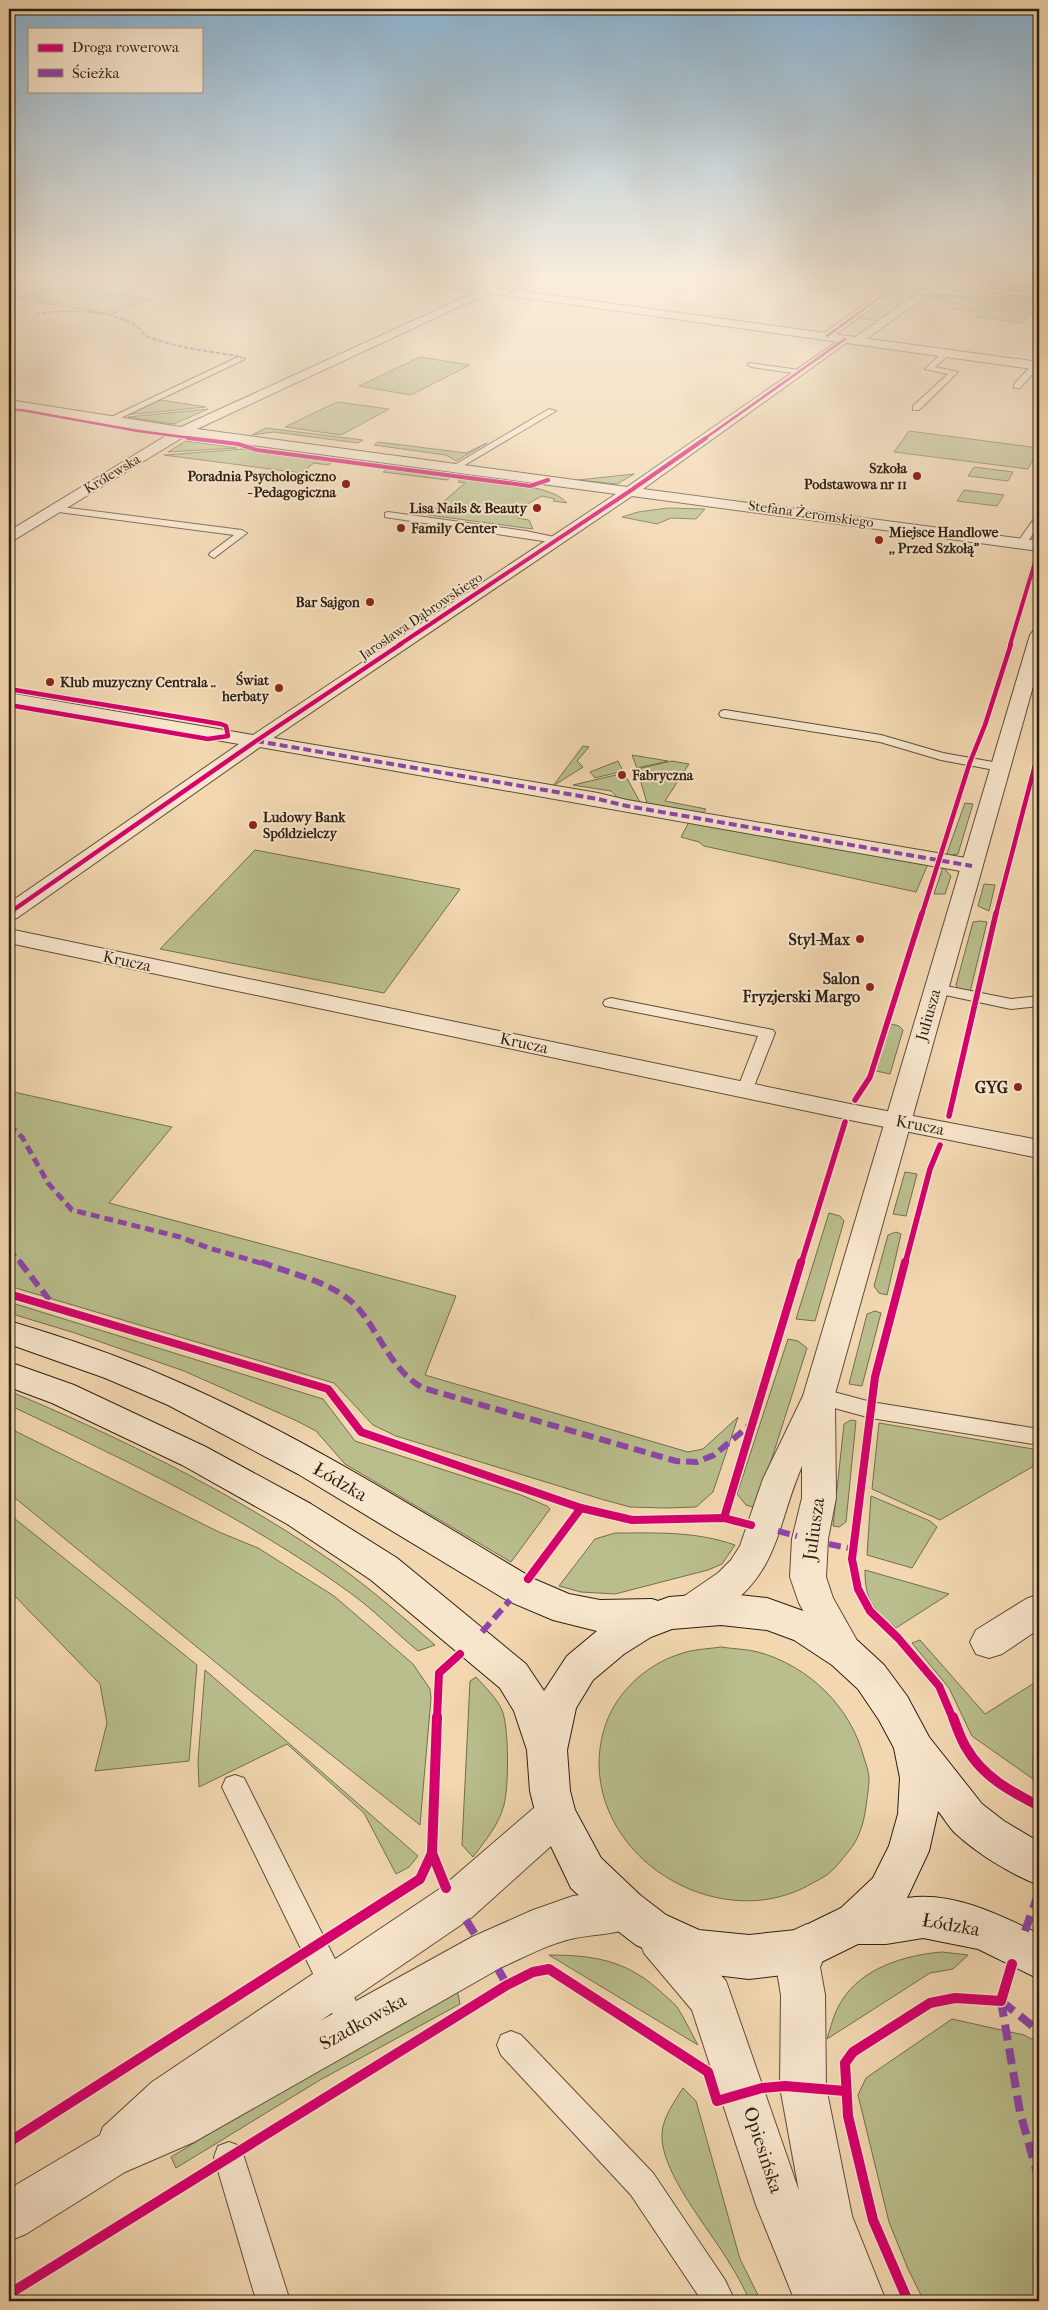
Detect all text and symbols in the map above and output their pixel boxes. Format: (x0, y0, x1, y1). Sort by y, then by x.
legend (28, 28, 202, 92)
text: Droga rowerowa (72, 38, 180, 56)
text: Ścieżka (72, 64, 120, 82)
street label: Królewska (81, 450, 144, 497)
place label: Szkoła Podstawowa nr 11 (804, 460, 908, 493)
place label: Poradnia Psychologiczno - Pedagogiczna (187, 468, 337, 501)
marker: Szkoła Podstawowa nr 11 (911, 470, 923, 482)
marker: Poradnia Psychologiczno - Pedagogiczna (340, 478, 352, 490)
street label: Stefana Żeromskiego (747, 497, 875, 531)
place label: Lisa Nails & Beauty (410, 500, 529, 517)
marker: Lisa Nails & Beauty (531, 502, 543, 514)
place label: Family Center (410, 520, 498, 537)
marker: Family Center (395, 522, 407, 534)
place label: Miejsce Handlowe ,, Przed Szkołą" (888, 524, 999, 558)
marker: Miejsce Handlowe ,, Przed Szkołą" (873, 534, 885, 546)
street label: Jarosława Dąbrowskiego (355, 568, 486, 664)
place label: Bar Sajgon (296, 594, 361, 611)
marker: Bar Sajgon (364, 596, 376, 608)
place label: Świat herbaty (221, 671, 271, 705)
place label: Klub muzyczny Centrala .. (60, 674, 216, 691)
marker: Klub muzyczny Centrala .. (44, 676, 56, 688)
marker: Świat herbaty (273, 682, 285, 694)
place label: Fabryczna (631, 767, 694, 784)
marker: Fabryczna (616, 769, 628, 781)
place label: Ludowy Bank Spóldzielczy (263, 809, 346, 842)
marker: Ludowy Bank Spóldzielczy (247, 819, 259, 831)
place label: Styl-Max (789, 930, 851, 950)
marker: Styl-Max (854, 933, 866, 945)
street label: Krucza (101, 947, 154, 976)
place label: Salon Fryzjerski Margo (742, 969, 861, 1007)
marker: Salon Fryzjerski Margo (864, 981, 876, 993)
street label: Juliusza (911, 986, 945, 1045)
street label: Krucza (498, 1029, 551, 1058)
place label: GYG (975, 1078, 1009, 1097)
marker: GYG (1012, 1081, 1024, 1093)
street label: Krucza (894, 1111, 946, 1139)
street label: Łódzka (309, 1458, 371, 1506)
street label: Juliusza (798, 1496, 829, 1564)
street label: Łódzka (920, 1909, 982, 1941)
street label: Szadkowska (316, 1989, 410, 2055)
street label: Opiesińska (739, 2104, 787, 2196)

